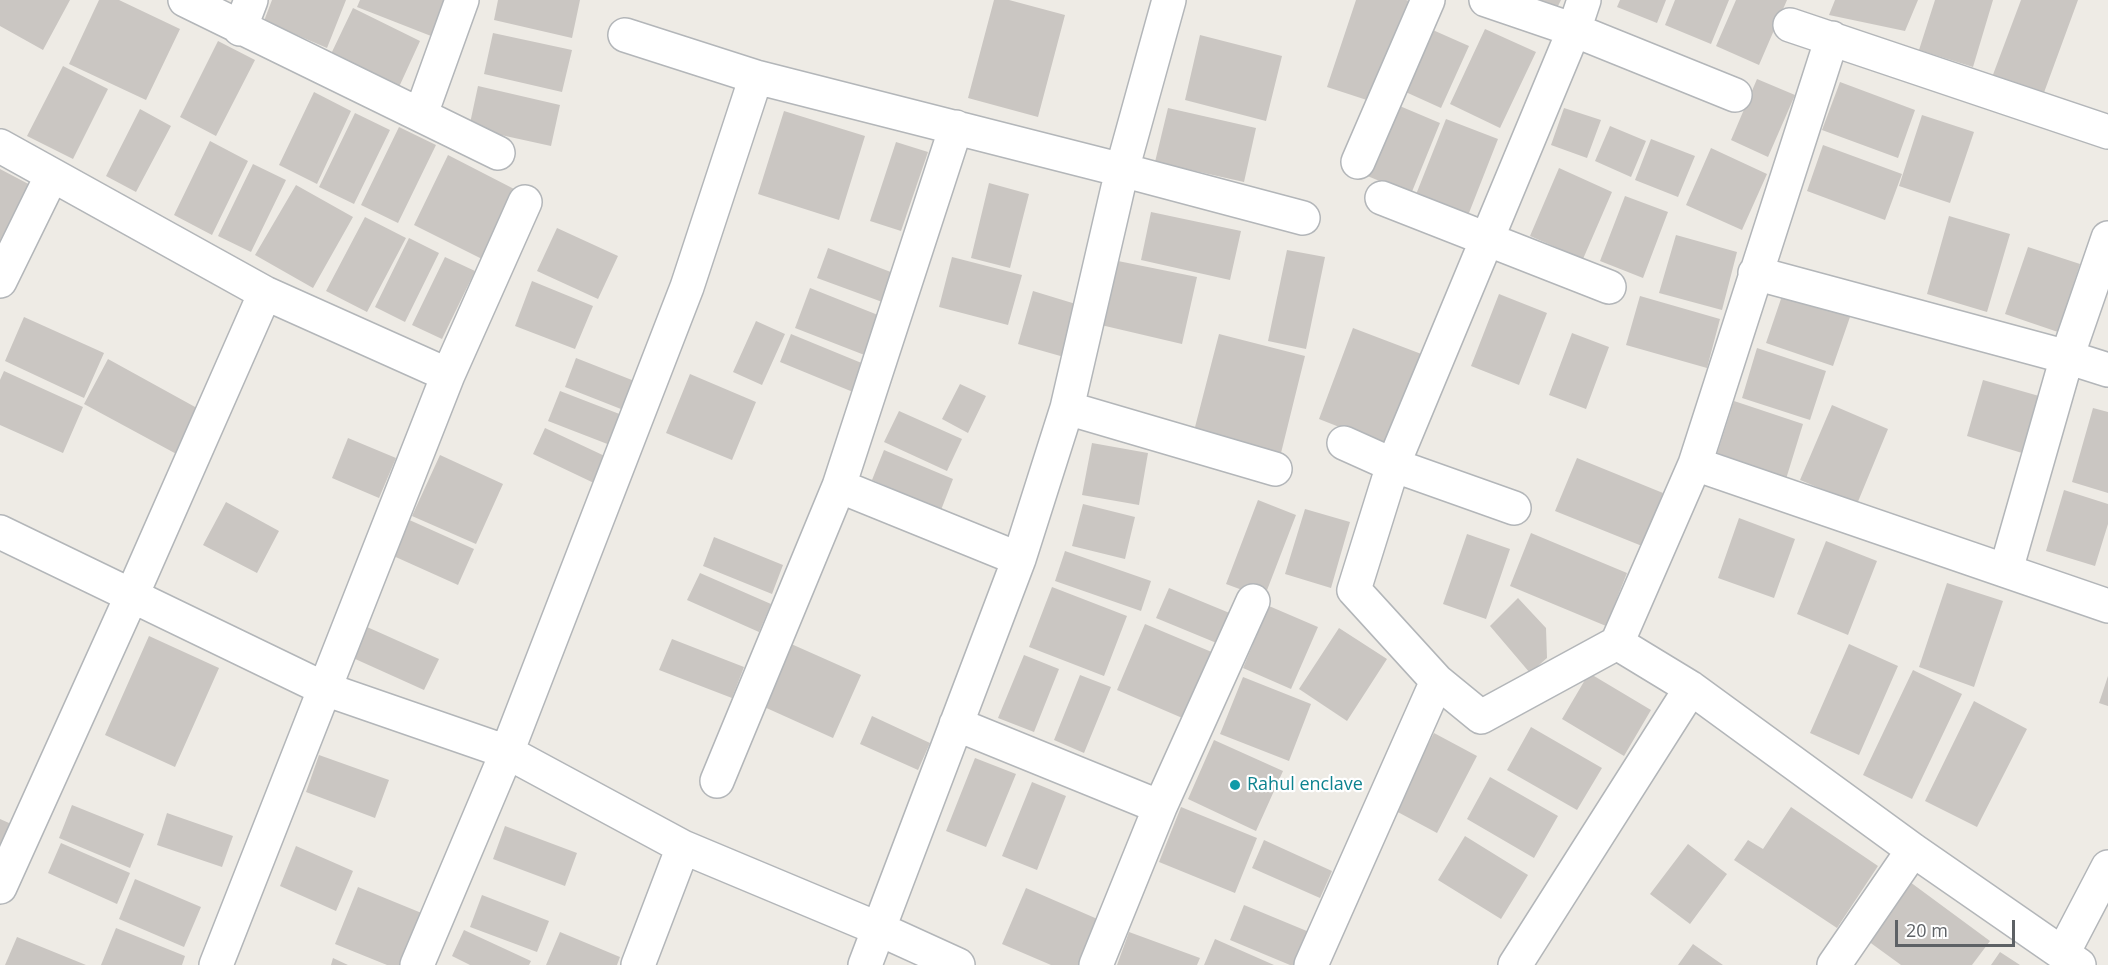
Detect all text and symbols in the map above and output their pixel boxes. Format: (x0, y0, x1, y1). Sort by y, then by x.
place label: Rahul enclave (1247, 774, 1363, 796)
marker: Rahul enclave (1228, 778, 1242, 792)
scale bar (1898, 908, 2018, 946)
text: 20 m (1906, 918, 1948, 942)

